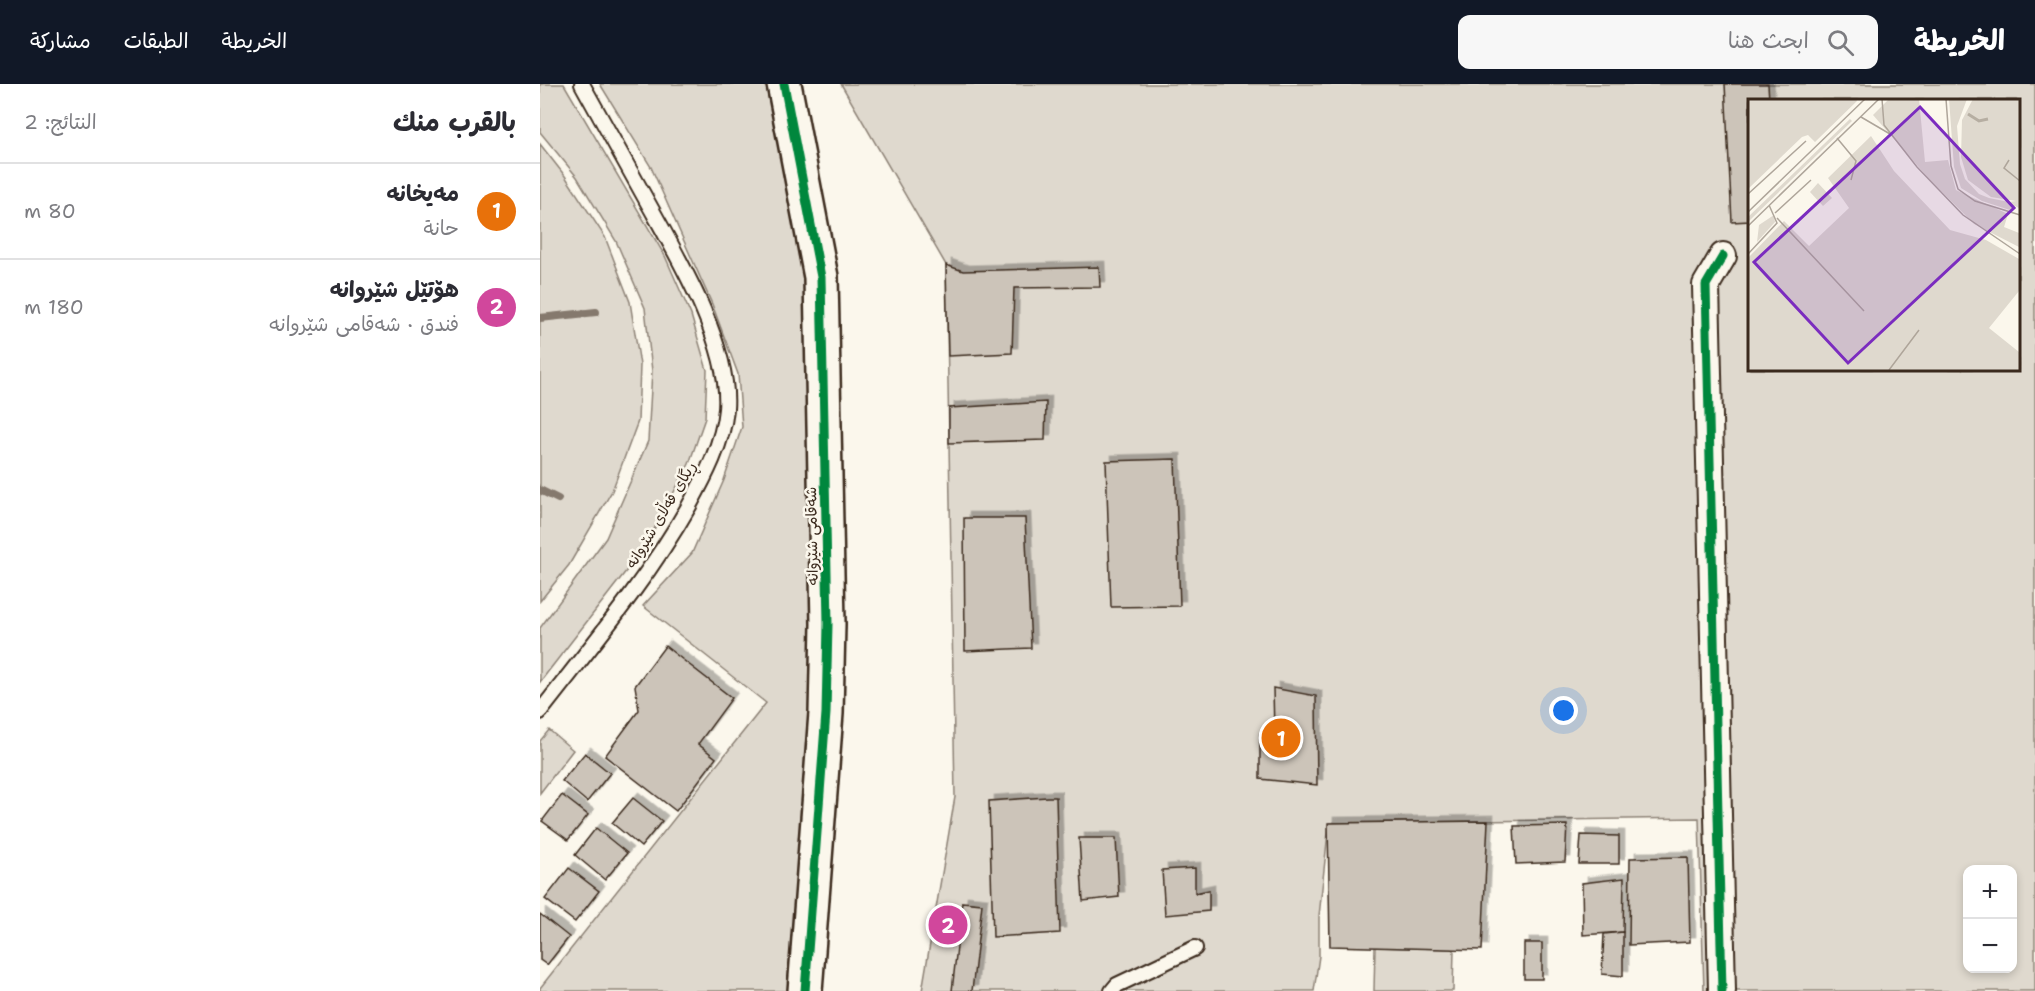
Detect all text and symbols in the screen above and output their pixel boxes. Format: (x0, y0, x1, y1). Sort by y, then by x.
search box (1458, 15, 1878, 69)
text: الخريطة (1914, 21, 2005, 59)
text: ابحث هنا (1728, 26, 1809, 55)
icon: search (1824, 26, 1857, 59)
text: مشاركة (30, 27, 91, 55)
text: الطبقات (124, 27, 189, 55)
text: الخريطة (222, 27, 287, 55)
inset map (1748, 99, 2020, 370)
text: بالقرب منك (393, 104, 516, 139)
text: النتائج: 2 (24, 109, 97, 135)
text: مەیخانە (387, 179, 459, 208)
text: 80 m (24, 198, 76, 224)
text: 1 (492, 198, 501, 224)
text: حانة (423, 215, 459, 241)
text: هۆتێل شێروانە (330, 275, 459, 304)
text: 180 m (24, 294, 84, 320)
text: 2 (490, 294, 504, 320)
text: فندق · شەقامی شێروانە (269, 311, 459, 337)
street label: ڕیگای قەڵای شێروانە (620, 457, 703, 574)
street label: شەقامی شێروانە (801, 486, 823, 586)
your location (1549, 696, 1578, 725)
pin: 1 (1262, 716, 1300, 760)
map controls (1963, 865, 2017, 973)
button: + (1963, 865, 2017, 919)
pin: 2 (928, 902, 968, 948)
button: − (1963, 919, 2017, 973)

